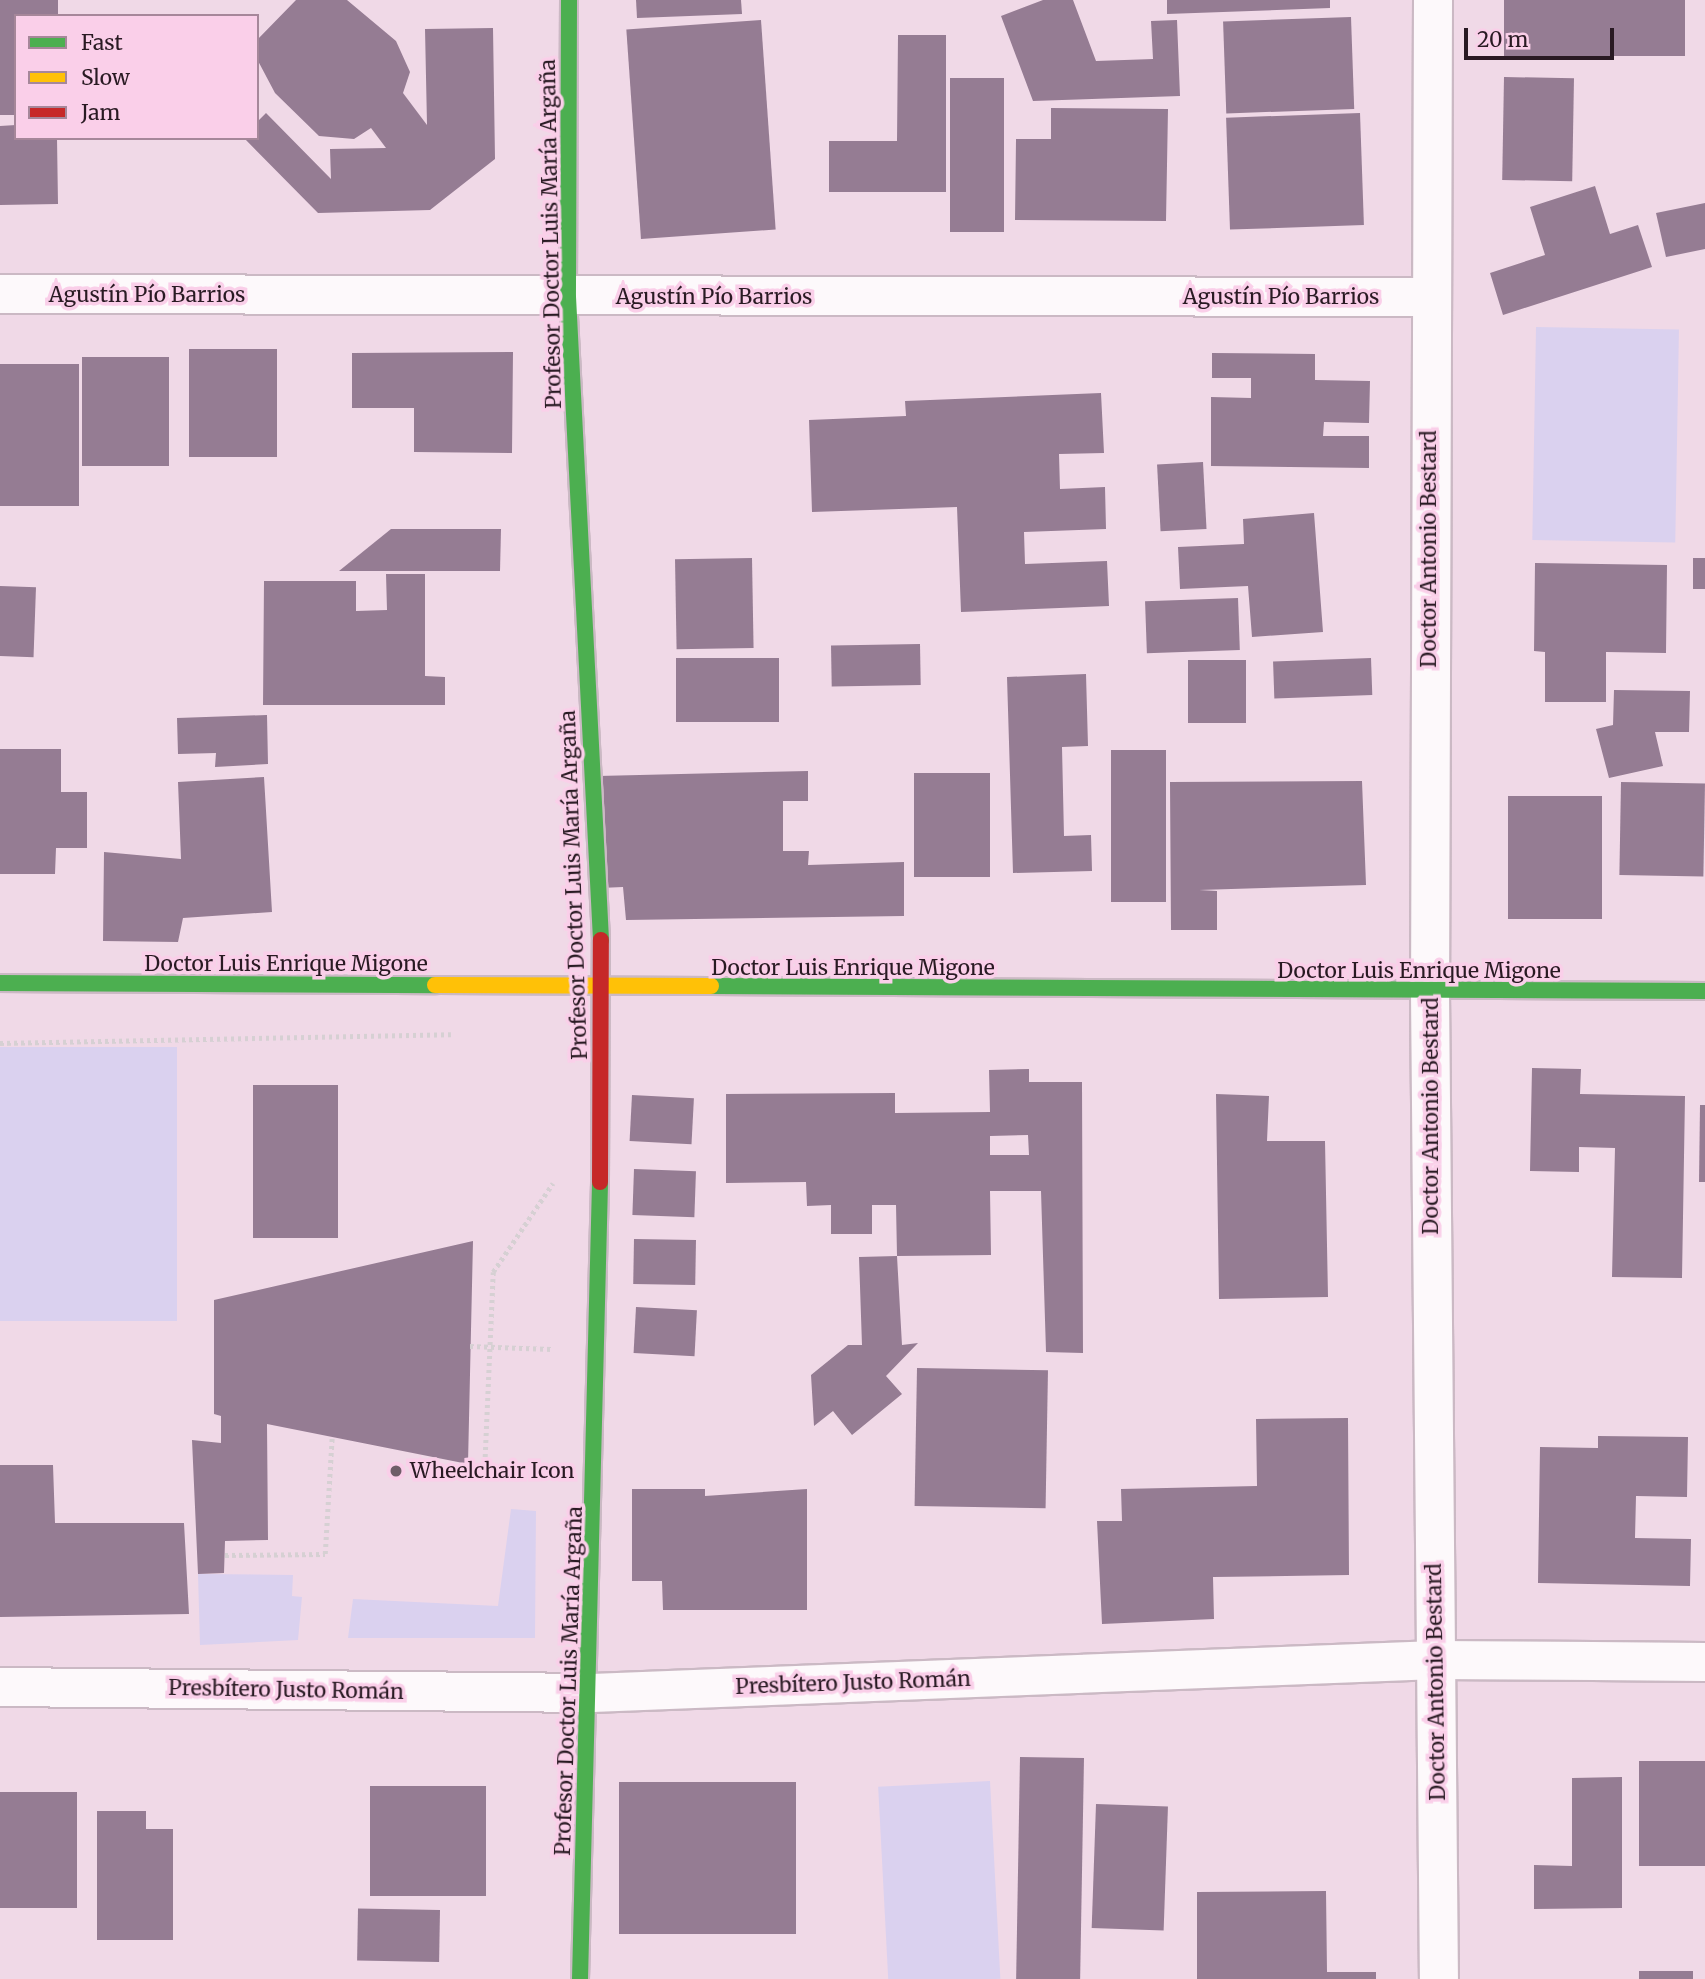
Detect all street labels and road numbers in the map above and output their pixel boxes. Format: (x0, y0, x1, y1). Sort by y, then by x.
street label: Profesor Doctor Luis María Argaña (535, 59, 567, 409)
street label: Agustín Pío Barrios (49, 282, 245, 308)
street label: Agustín Pío Barrios (616, 284, 812, 310)
street label: Agustín Pío Barrios (1183, 284, 1379, 310)
street label: Doctor Antonio Bestard (1416, 430, 1442, 668)
street label: Profesor Doctor Luis María Argaña (555, 710, 593, 1060)
street label: Doctor Luis Enrique Migone (144, 951, 428, 977)
street label: Doctor Luis Enrique Migone (711, 955, 995, 981)
street label: Doctor Luis Enrique Migone (1277, 958, 1561, 984)
street label: Doctor Antonio Bestard (1418, 997, 1444, 1235)
street label: Profesor Doctor Luis María Argaña (550, 1506, 588, 1856)
street label: Doctor Antonio Bestard (1421, 1563, 1451, 1801)
street label: Presbítero Justo Román (735, 1666, 971, 1700)
street label: Presbítero Justo Román (168, 1675, 404, 1705)

